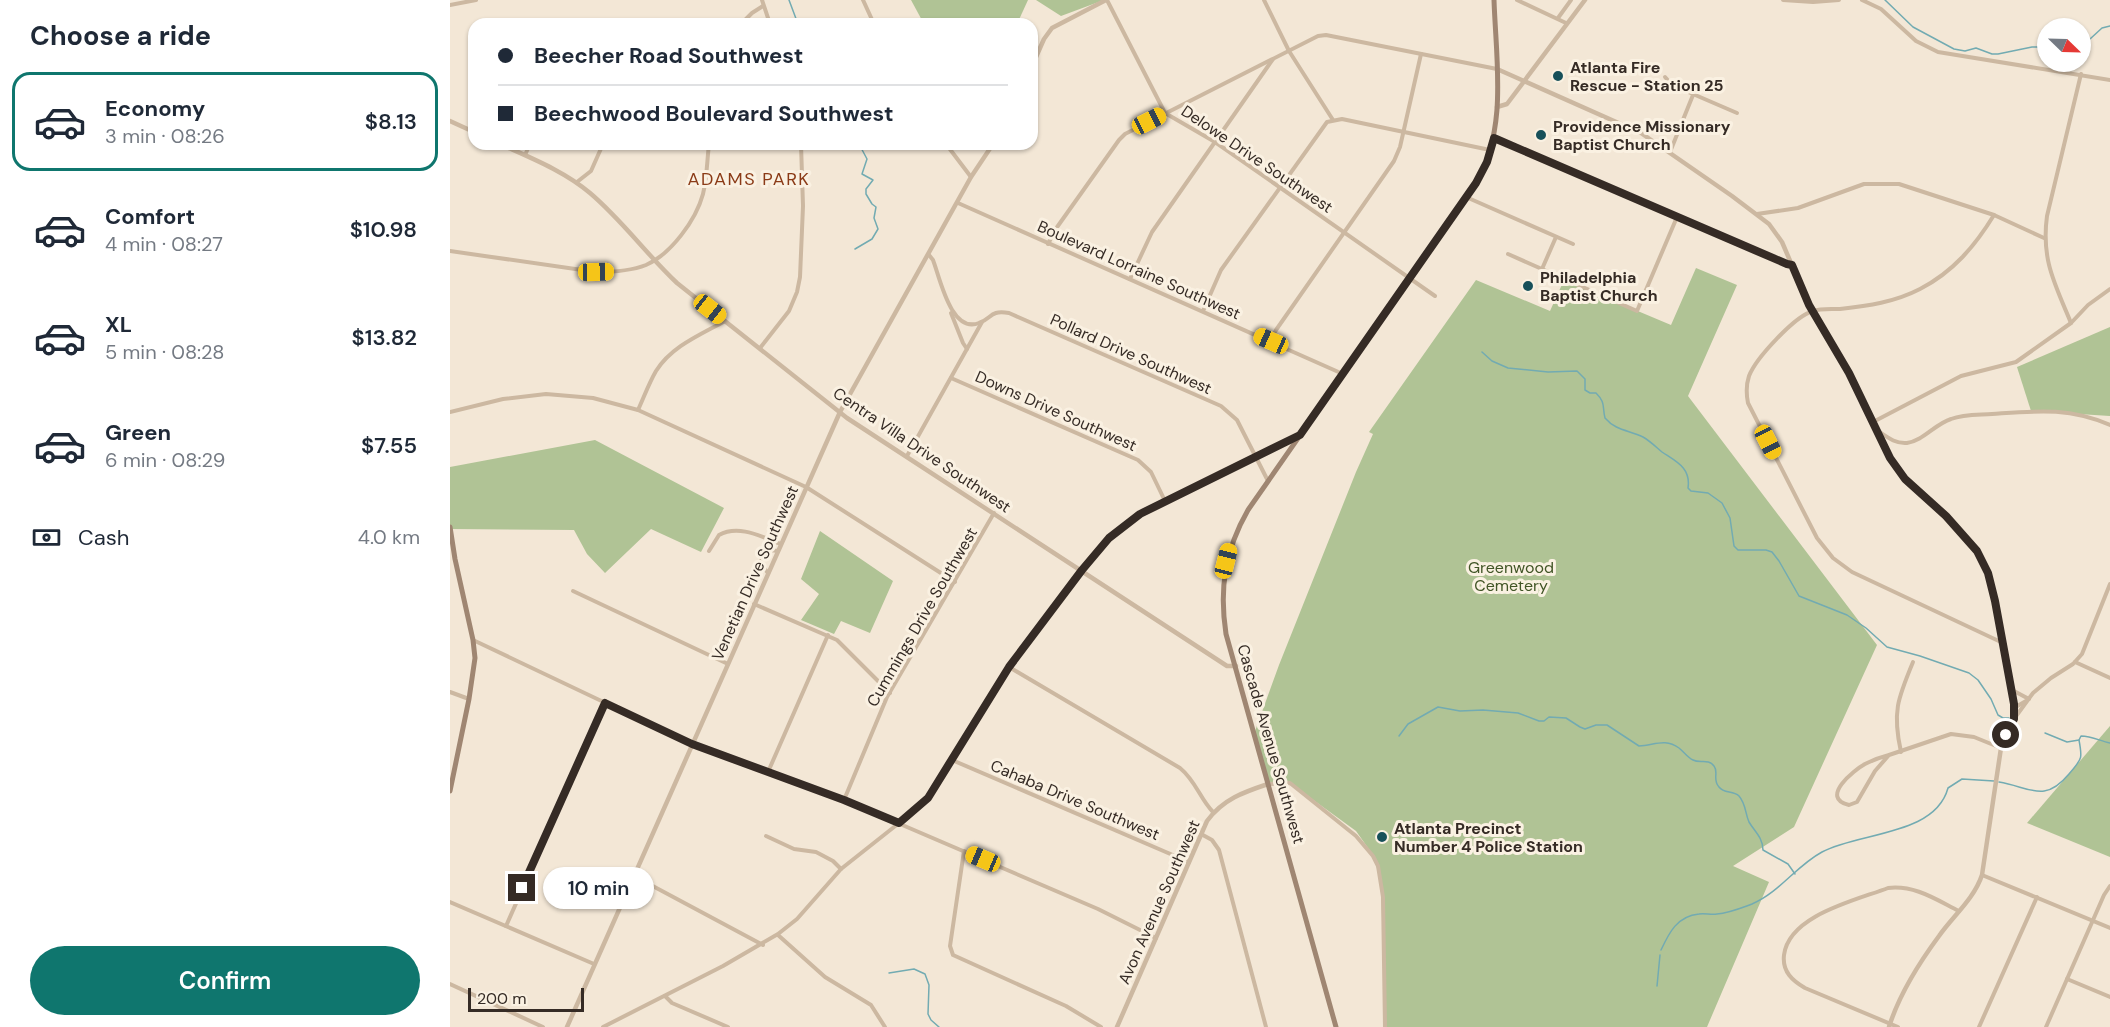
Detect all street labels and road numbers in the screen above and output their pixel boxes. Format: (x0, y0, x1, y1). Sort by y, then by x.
street label: Delowe Drive Southwest (1177, 100, 1337, 218)
street label: Boulevard Lorraine Southwest (1034, 216, 1244, 324)
street label: Pollard Drive Southwest (1047, 309, 1215, 399)
street label: Downs Drive Southwest (972, 366, 1140, 456)
street label: Centra Villa Drive Southwest (829, 383, 1015, 517)
street label: Venetian Drive Southwest (707, 482, 803, 664)
street label: Cummings Drive Southwest (862, 523, 982, 711)
street label: Cascade Avenue Southwest (1232, 642, 1310, 846)
street label: Cahaba Drive Southwest (987, 755, 1163, 845)
street label: Avon Avenue Southwest (1113, 817, 1205, 987)

